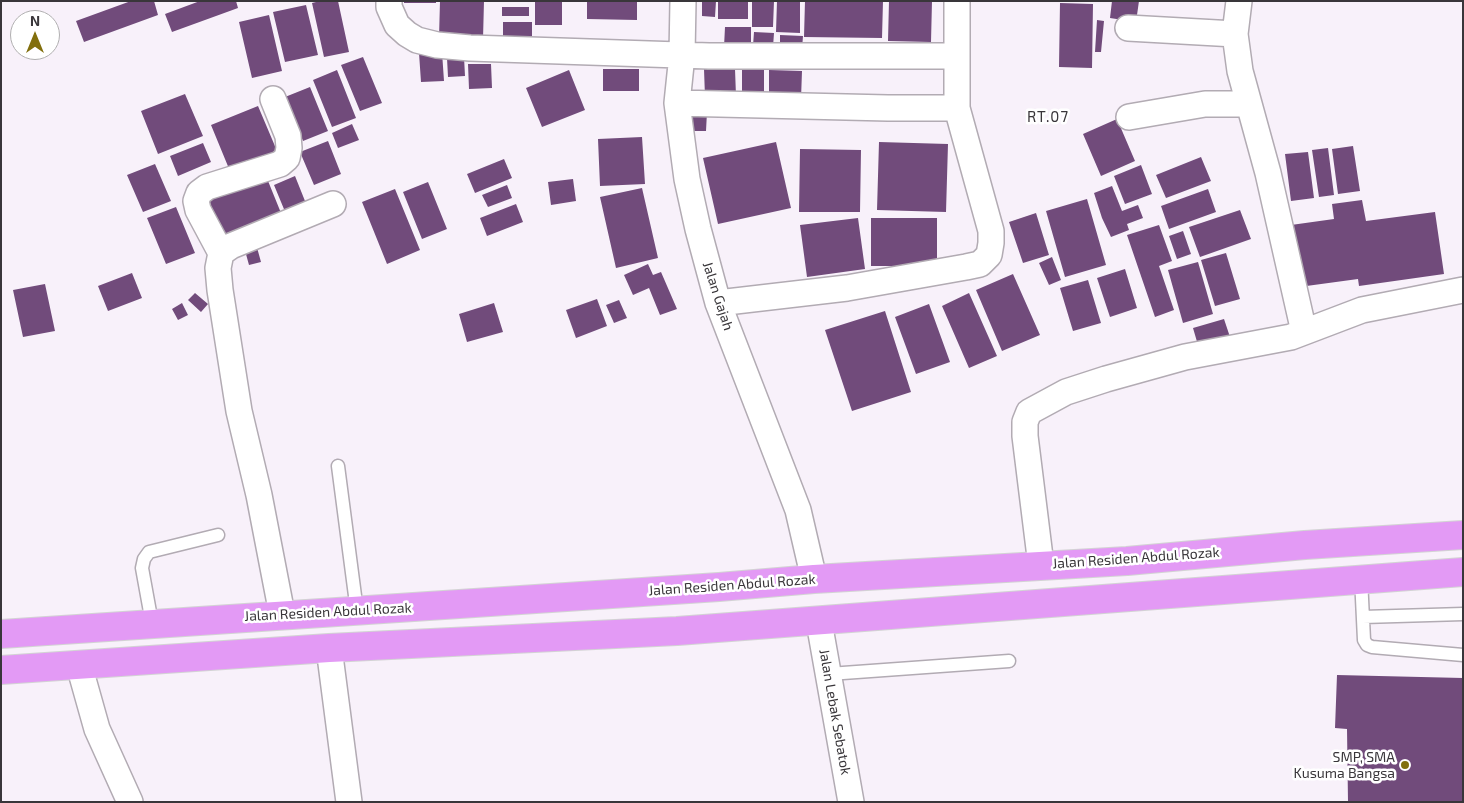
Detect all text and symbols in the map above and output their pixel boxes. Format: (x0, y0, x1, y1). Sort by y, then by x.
north arrow (10, 10, 60, 60)
text: N (30, 12, 40, 29)
district label: RT.07 (1026, 108, 1070, 126)
street label: Jalan Gajah (699, 259, 737, 333)
street label: Jalan Residen Abdul Rozak (1052, 544, 1220, 572)
street label: Jalan Residen Abdul Rozak (648, 571, 816, 599)
street label: Jalan Residen Abdul Rozak (244, 599, 412, 625)
street label: Jalan Lebak Sebatok (816, 648, 854, 776)
place label: SMP, SMA Kusuma Bangsa (1294, 749, 1395, 782)
marker: SMP, SMA Kusuma Bangsa (1399, 759, 1411, 771)

